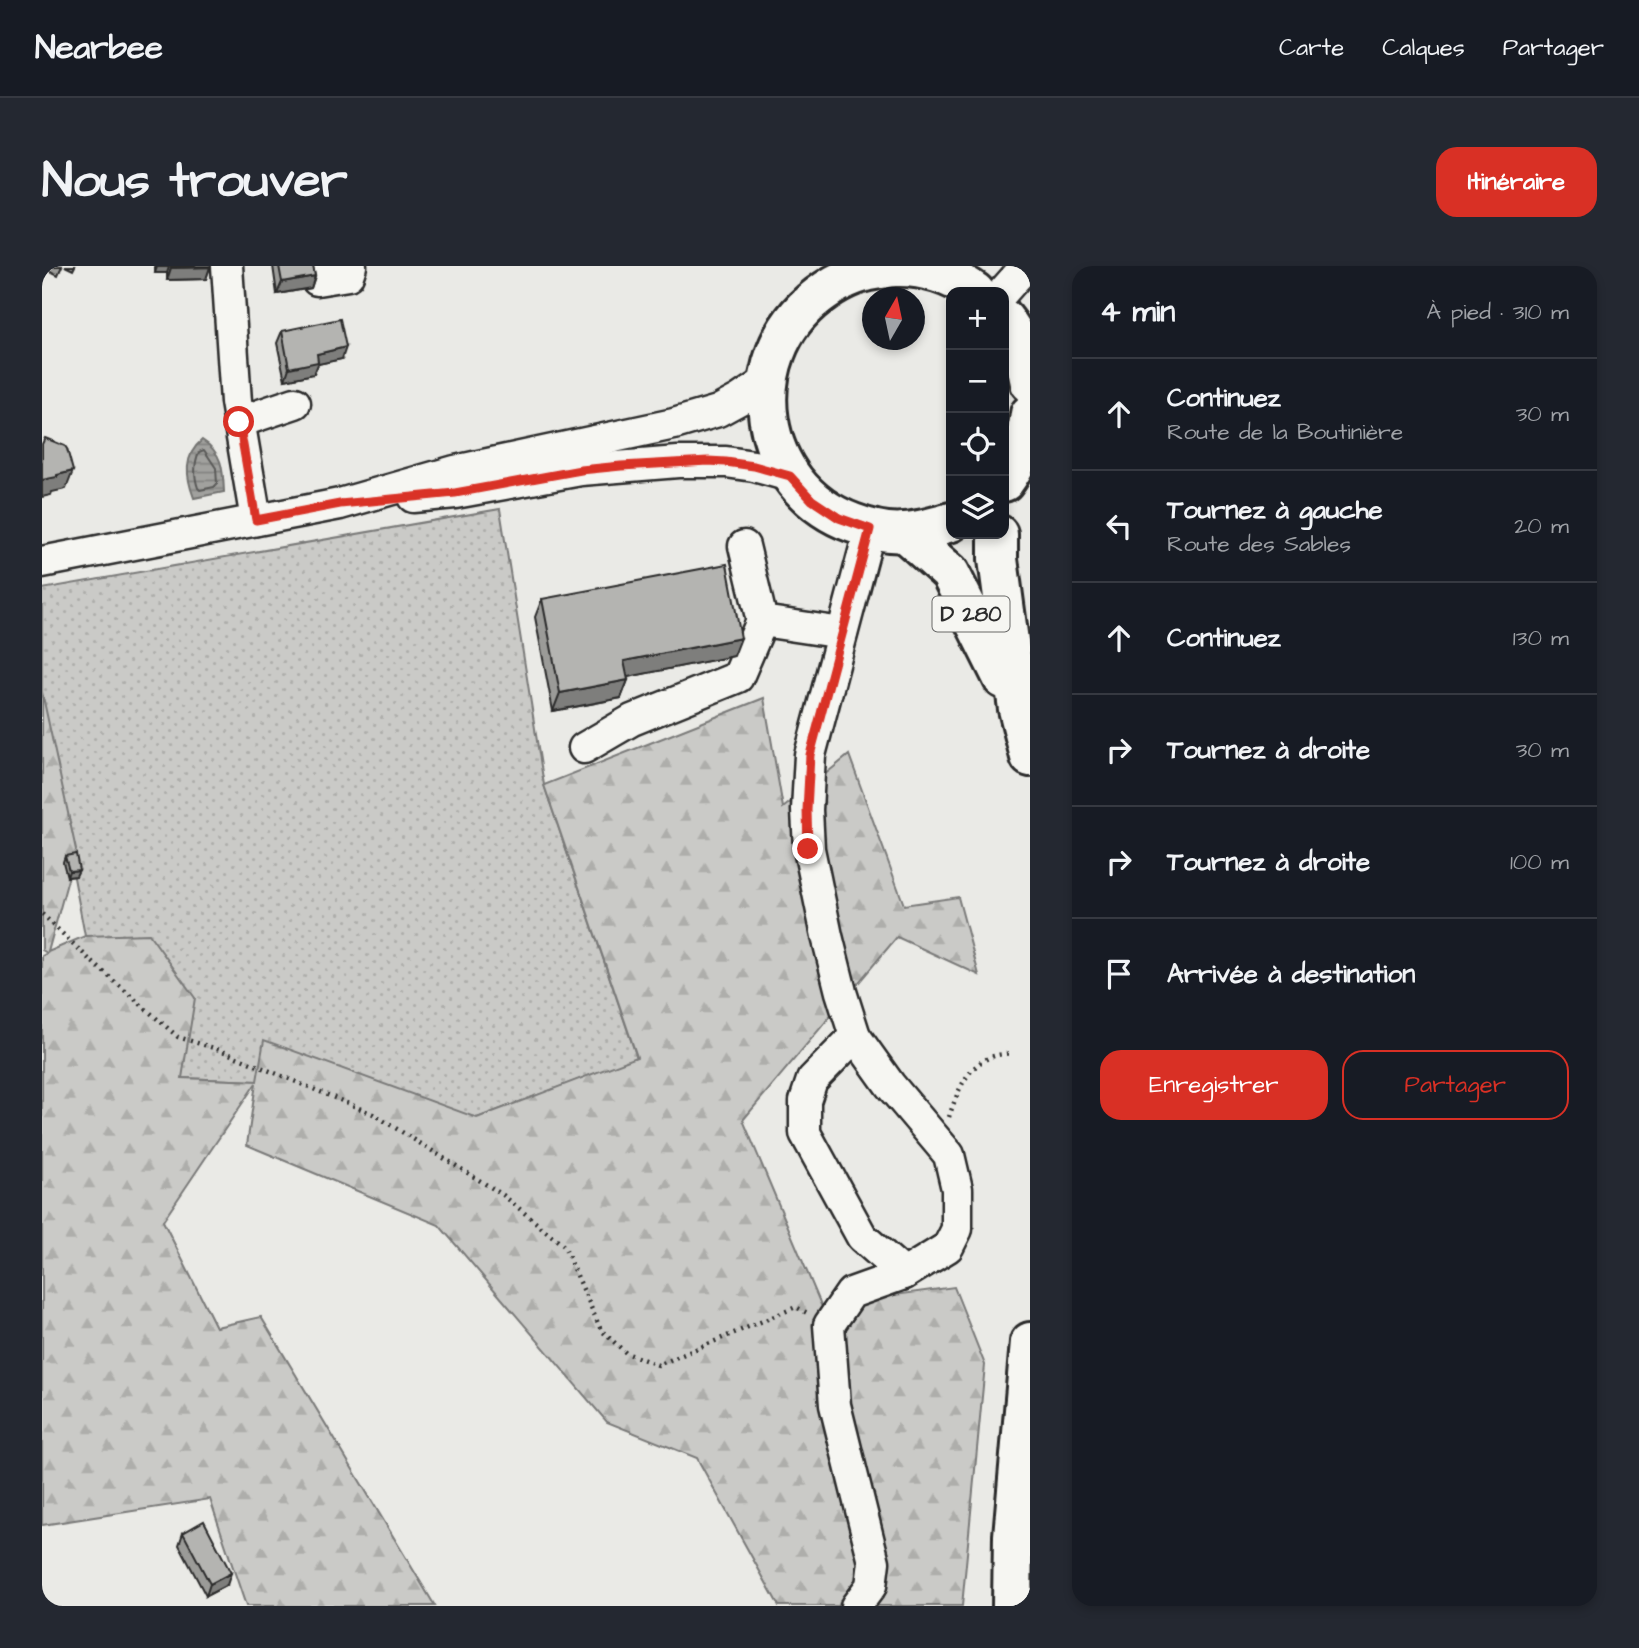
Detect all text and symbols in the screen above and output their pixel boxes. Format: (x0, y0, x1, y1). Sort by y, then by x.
text: Nearbee (35, 25, 163, 71)
text: Carte (1279, 31, 1344, 65)
text: Calques (1382, 31, 1465, 65)
text: Partager (1503, 31, 1604, 65)
button: Itinéraire (1436, 147, 1597, 217)
text: Nous trouver (42, 148, 348, 216)
north arrow (862, 287, 925, 350)
map controls (946, 287, 1009, 539)
button: + (946, 287, 1009, 350)
text: 4 min (1100, 291, 1175, 333)
text: À pied · 310 m (1427, 296, 1569, 328)
button: − (946, 350, 1009, 413)
text: Continuez (1167, 380, 1281, 416)
icon: ahead (1100, 395, 1138, 433)
text: 30 m (1516, 398, 1569, 430)
route start (223, 406, 254, 437)
button: locate (946, 413, 1009, 476)
text: Route de la Boutinière (1167, 416, 1403, 448)
button: layers (946, 476, 1009, 539)
text: Tournez à gauche (1167, 492, 1383, 528)
icon: left (1100, 507, 1138, 545)
text: 20 m (1514, 510, 1569, 542)
text: Route des Sables (1167, 528, 1351, 560)
road number: D 280 (932, 596, 1010, 632)
icon: ahead (1100, 619, 1138, 657)
text: Continuez (1167, 620, 1281, 656)
text: 130 m (1513, 622, 1569, 654)
icon: right (1100, 731, 1138, 769)
text: Tournez à droite (1167, 732, 1370, 768)
text: 30 m (1516, 734, 1569, 766)
route end (792, 833, 823, 864)
icon: right (1100, 843, 1138, 881)
text: Tournez à droite (1167, 844, 1370, 880)
text: 100 m (1510, 846, 1569, 878)
icon: arrive (1100, 955, 1138, 993)
text: Arrivée à destination (1167, 956, 1415, 992)
button: Enregistrer (1100, 1050, 1328, 1120)
button: Partager (1342, 1050, 1569, 1120)

